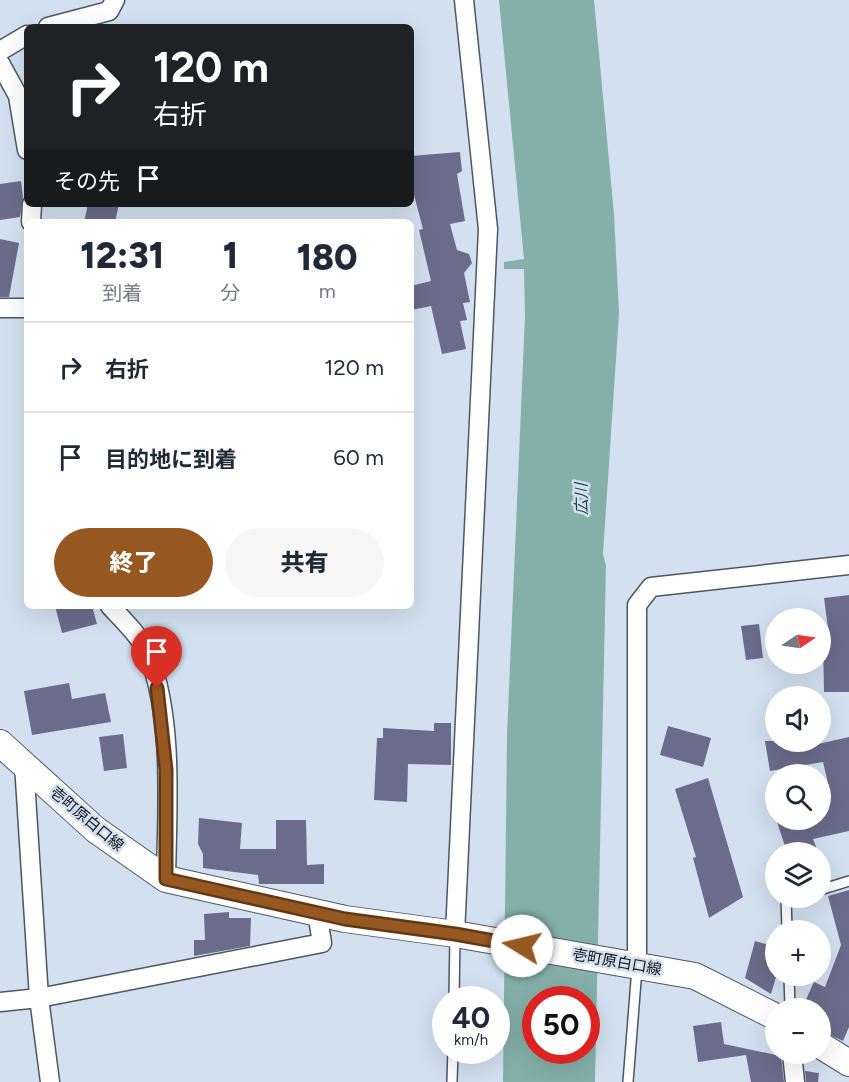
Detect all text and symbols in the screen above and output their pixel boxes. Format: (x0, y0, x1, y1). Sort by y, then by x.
text: 120 m (153, 42, 269, 93)
icon: right (54, 48, 132, 126)
text: 右折 (153, 98, 207, 131)
icon: arrive (132, 162, 165, 195)
text: その先 (54, 168, 120, 195)
text: 12:31 (80, 234, 164, 277)
text: 1 (223, 234, 238, 277)
text: 180 (297, 236, 358, 279)
text: m (319, 279, 336, 303)
text: 到着 (102, 281, 142, 305)
text: 分 (220, 281, 240, 305)
icon: right (54, 351, 87, 384)
text: 120 m (324, 354, 384, 381)
text: 右折 (105, 356, 149, 383)
icon: arrive (54, 441, 87, 474)
text: 60 m (333, 444, 384, 471)
text: 目的地に到着 (105, 446, 237, 473)
water label: 広川 (572, 481, 591, 515)
button: 終了 (54, 528, 213, 597)
button: 共有 (225, 528, 384, 597)
north arrow (765, 608, 831, 674)
map controls (765, 608, 831, 1064)
pin (131, 626, 182, 688)
icon: arrive (140, 635, 173, 668)
button: sound (765, 686, 831, 752)
button: search (765, 764, 831, 830)
street label: 壱町原白口線 (47, 783, 127, 855)
button: layers (765, 842, 831, 908)
position arrow (490, 914, 554, 978)
button: + (765, 920, 831, 986)
street label: 壱町原白口線 (571, 945, 663, 979)
speed limit sign: 50 (522, 986, 600, 1064)
button: − (765, 998, 831, 1064)
text: 40 (452, 999, 490, 1036)
text: km/h (454, 1031, 488, 1049)

